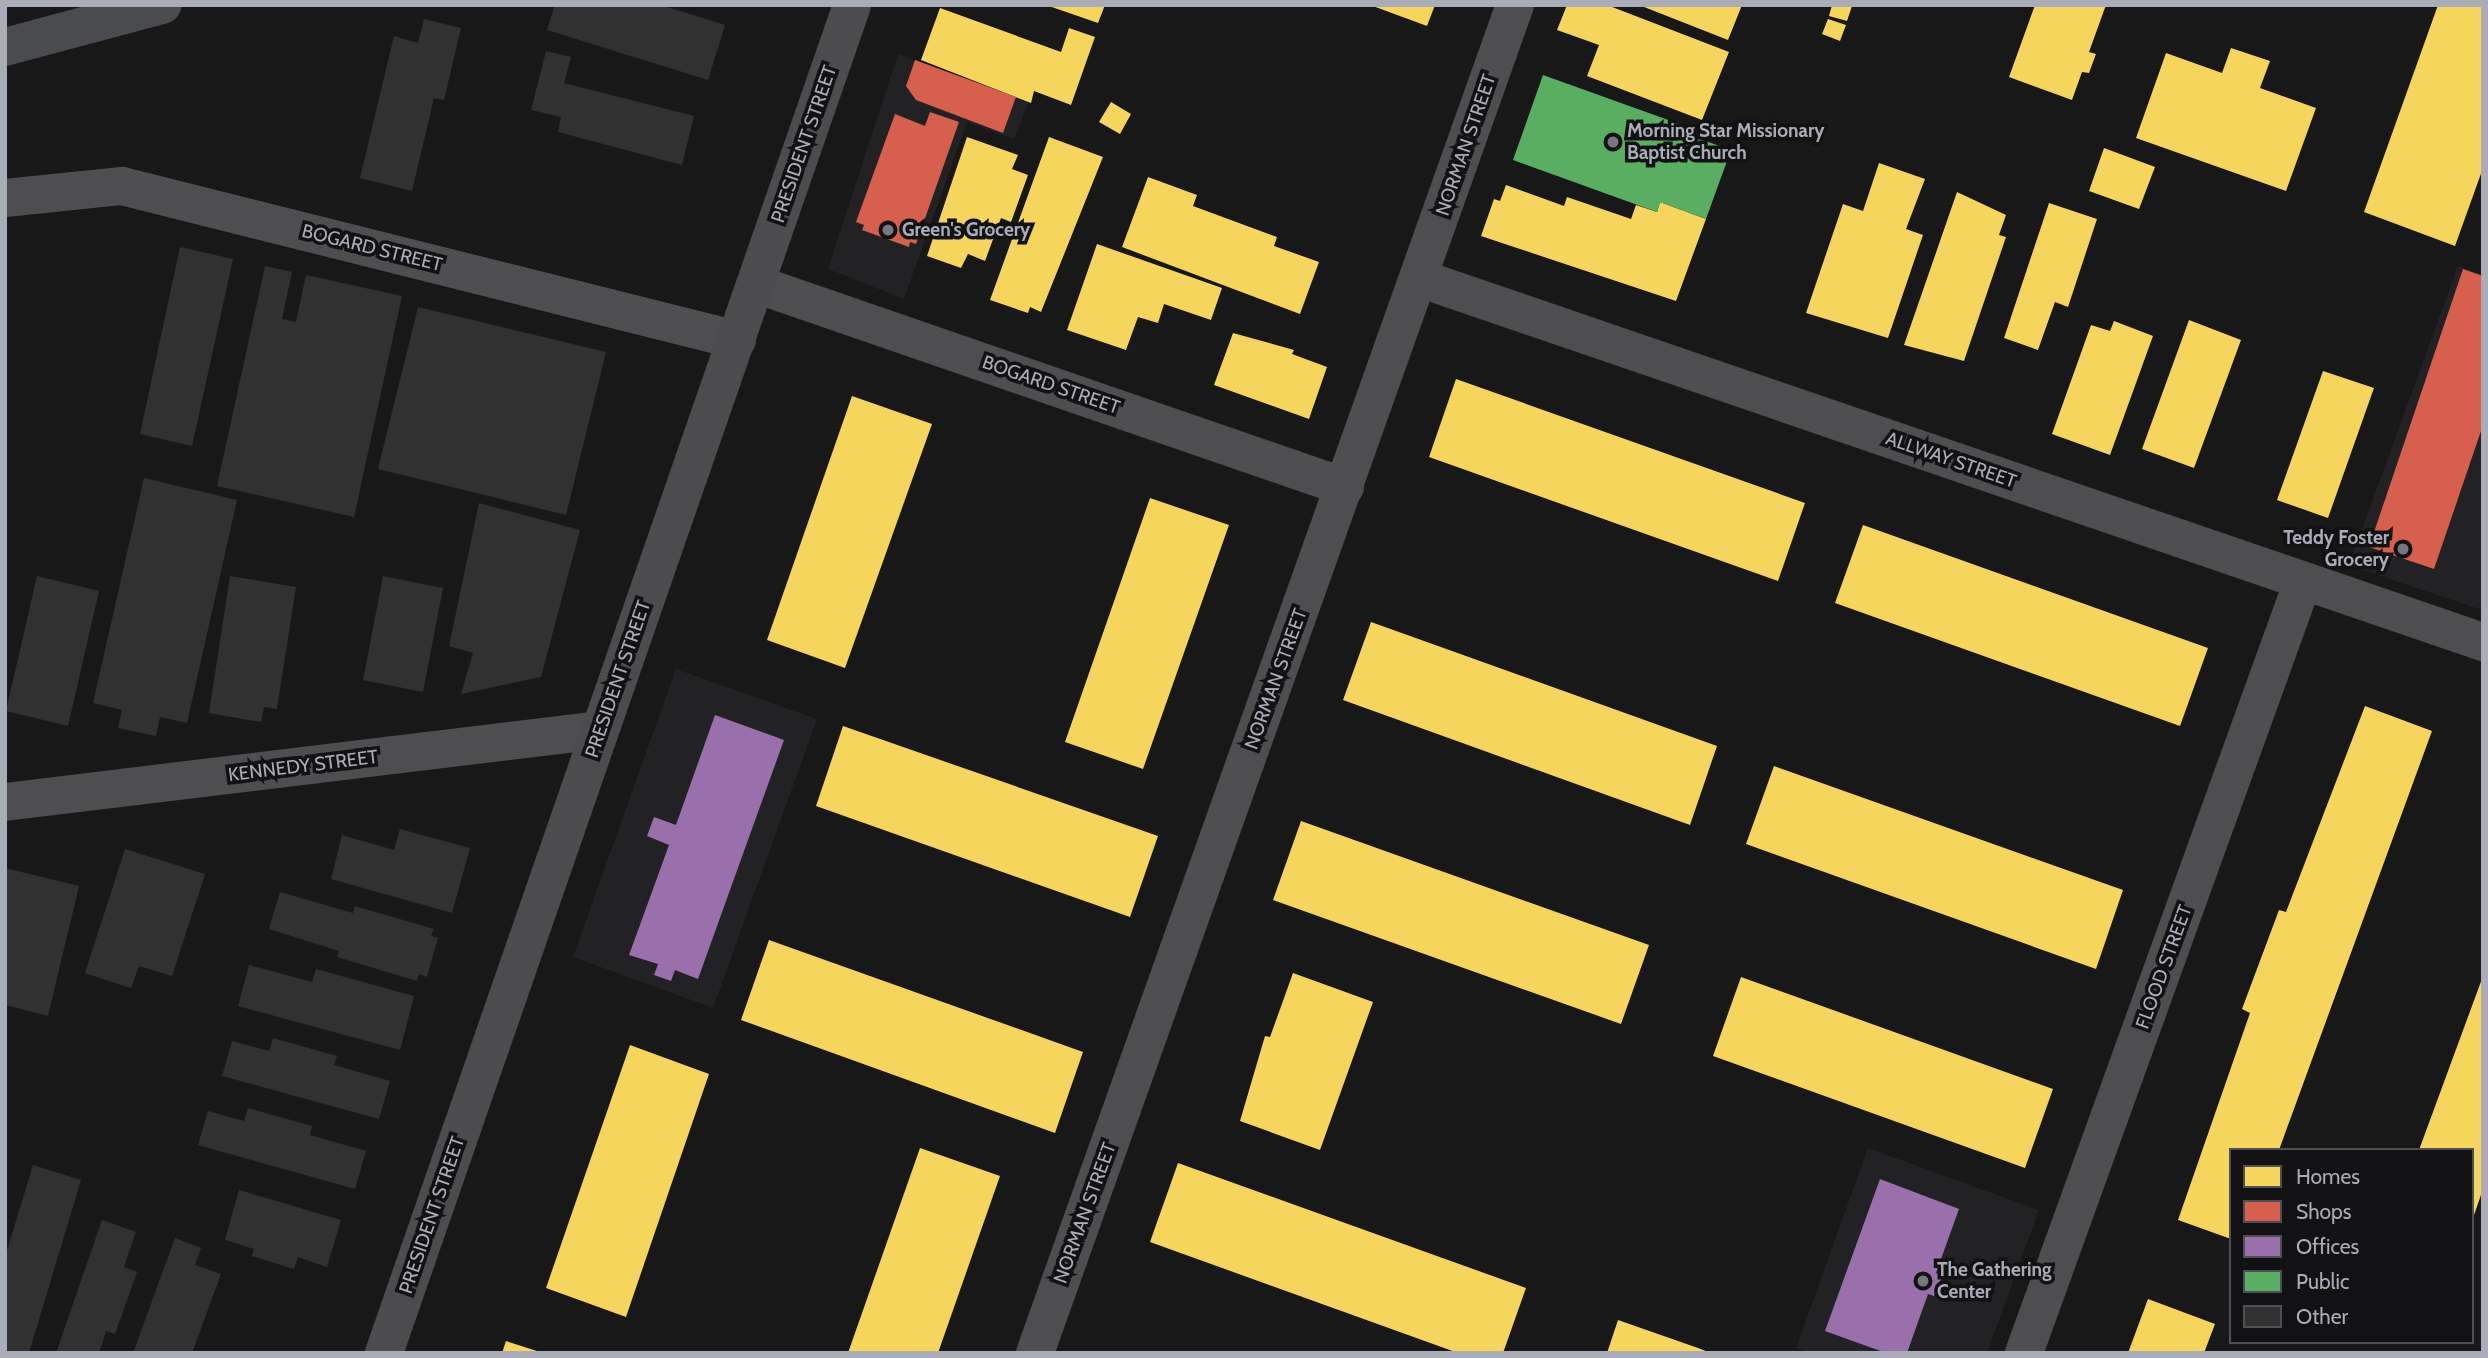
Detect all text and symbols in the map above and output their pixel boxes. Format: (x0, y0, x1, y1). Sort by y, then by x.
street label: PRESIDENT STREET (766, 62, 842, 226)
street label: NORMAN STREET (1431, 71, 1501, 219)
place label: Morning Star Missionary Baptist Church (1627, 120, 1824, 164)
marker: Morning Star Missionary Baptist Church (1605, 134, 1621, 150)
place label: Green's Grocery (902, 219, 1030, 241)
street label: BOGARD STREET (299, 220, 445, 276)
marker: Green's Grocery (880, 222, 896, 238)
street label: BOGARD STREET (979, 351, 1123, 419)
street label: ALLWAY STREET (1883, 427, 2019, 493)
place label: Teddy Foster Grocery (2283, 527, 2389, 571)
marker: Teddy Foster Grocery (2395, 541, 2411, 557)
street label: PRESIDENT STREET (580, 597, 656, 761)
street label: NORMAN STREET (1240, 606, 1312, 752)
street label: KENNEDY STREET (227, 746, 379, 786)
street label: FLOOD STREET (2131, 902, 2197, 1032)
street label: PRESIDENT STREET (394, 1133, 470, 1297)
street label: NORMAN STREET (1049, 1140, 1121, 1286)
legend (2229, 1148, 2474, 1344)
text: Homes (2296, 1164, 2360, 1189)
text: Shops (2296, 1199, 2351, 1224)
text: Offices (2296, 1234, 2359, 1259)
place label: The Gathering Center (1937, 1259, 2052, 1303)
text: Public (2296, 1269, 2350, 1294)
marker: The Gathering Center (1915, 1273, 1931, 1289)
text: Other (2296, 1304, 2348, 1329)

